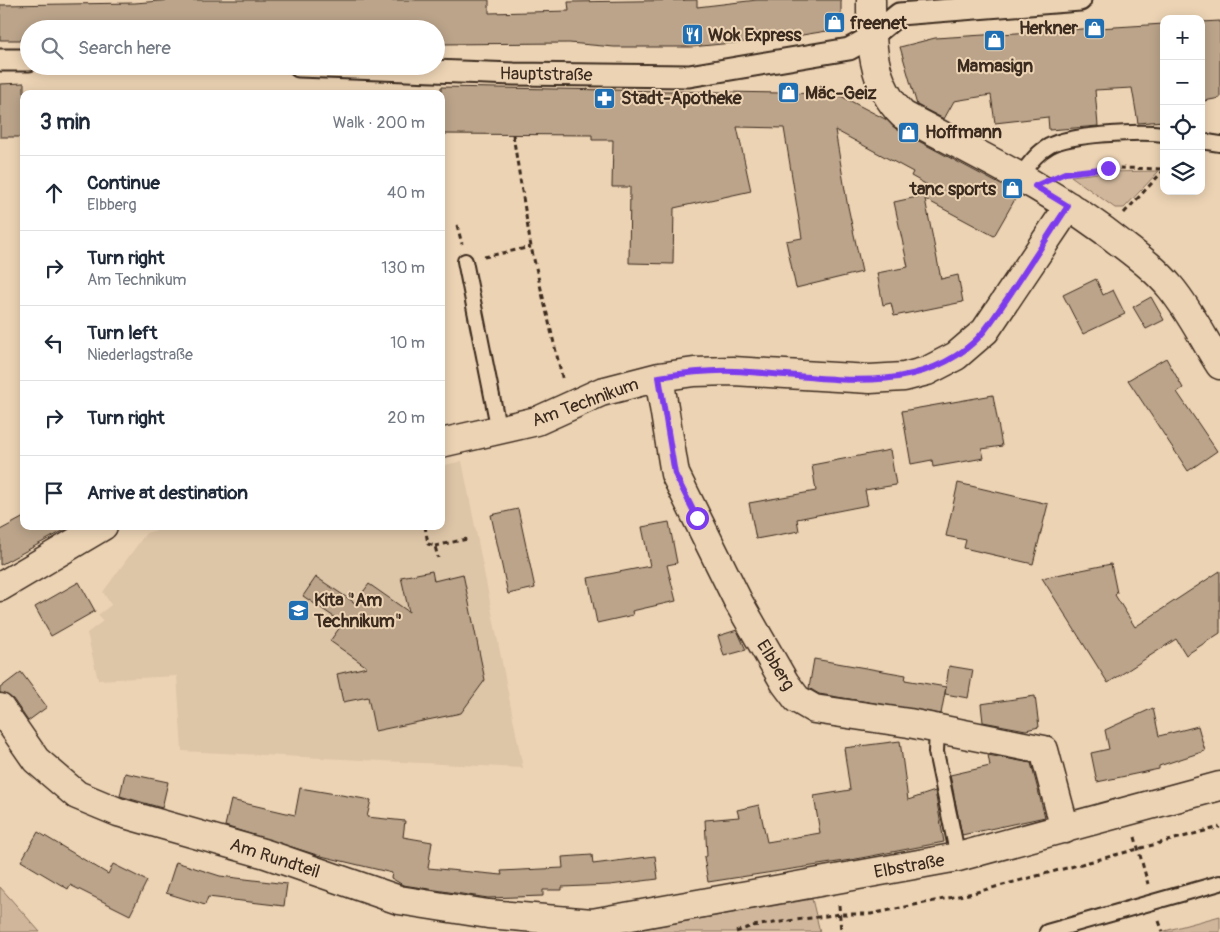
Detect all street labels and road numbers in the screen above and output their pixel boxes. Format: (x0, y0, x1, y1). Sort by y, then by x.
street label: Hauptstraße (499, 62, 593, 87)
street label: Am Technikum (529, 373, 642, 432)
street label: Elbberg (751, 636, 800, 695)
street label: Am Rundteil (227, 833, 323, 884)
street label: Elbstraße (872, 849, 946, 884)

